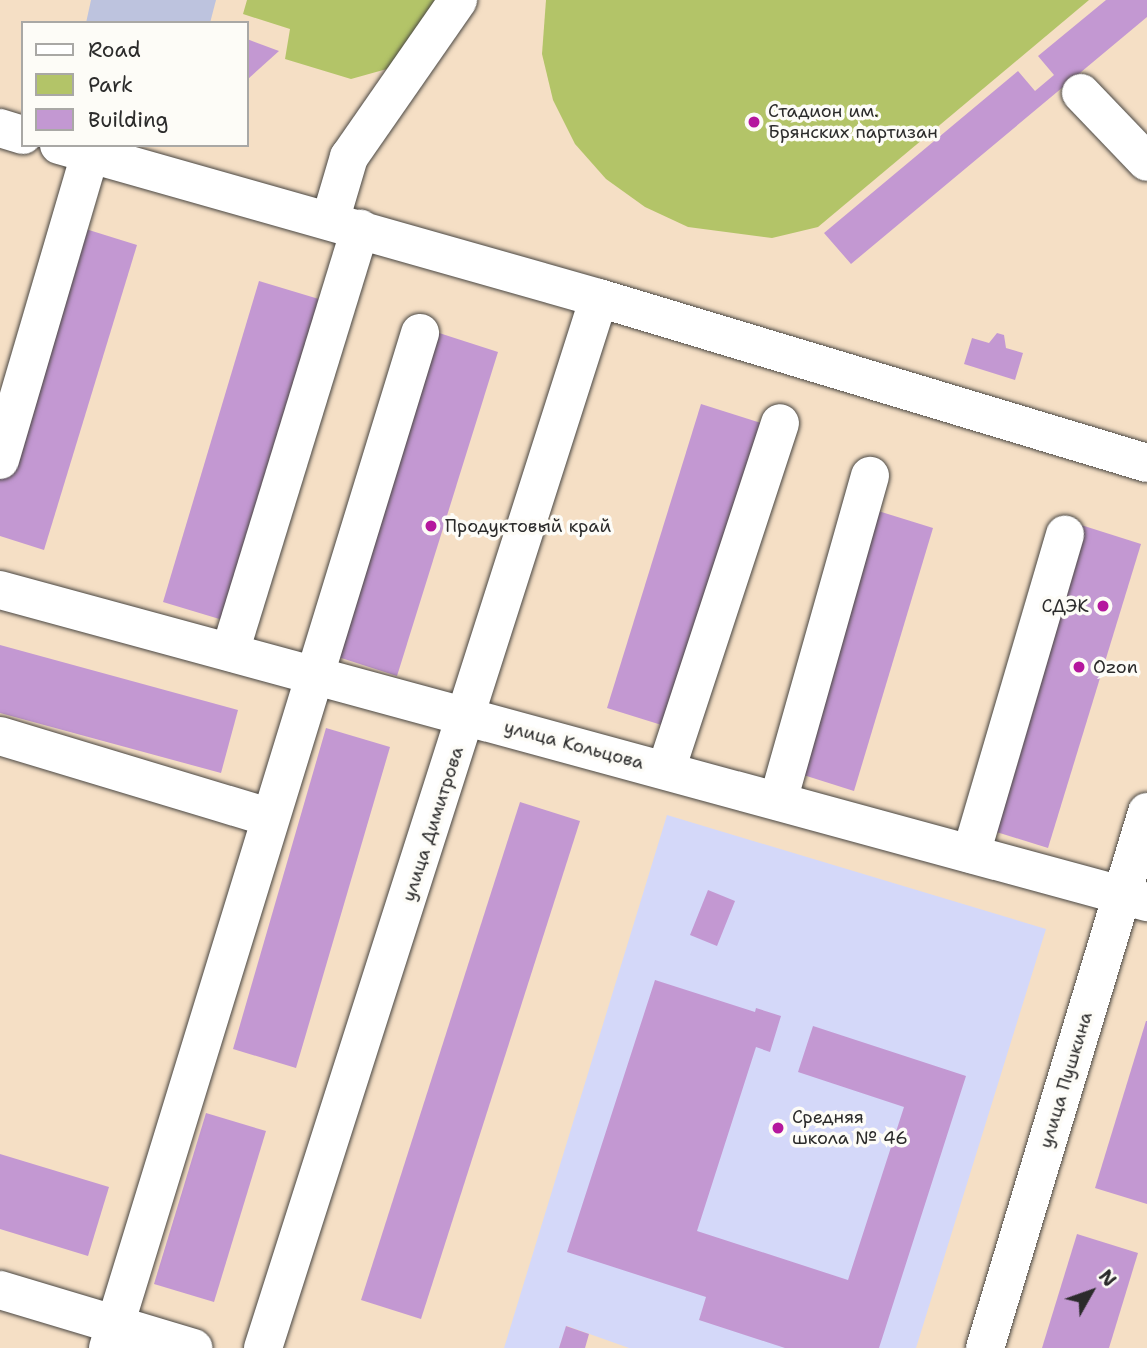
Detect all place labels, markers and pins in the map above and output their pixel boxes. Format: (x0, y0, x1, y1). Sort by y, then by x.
place label: Стадион им. Брянских партизан (768, 101, 938, 144)
marker: Стадион им. Брянских партизан (746, 114, 762, 130)
place label: Продуктовый край (445, 515, 611, 537)
marker: Продуктовый край (423, 518, 439, 534)
place label: СДЭК (1042, 595, 1089, 617)
marker: СДЭК (1095, 598, 1111, 614)
place label: Ozon (1093, 656, 1138, 678)
marker: Ozon (1071, 659, 1087, 675)
place label: Средняя школа № 46 (792, 1107, 908, 1150)
marker: Средняя школа № 46 (770, 1120, 786, 1136)

